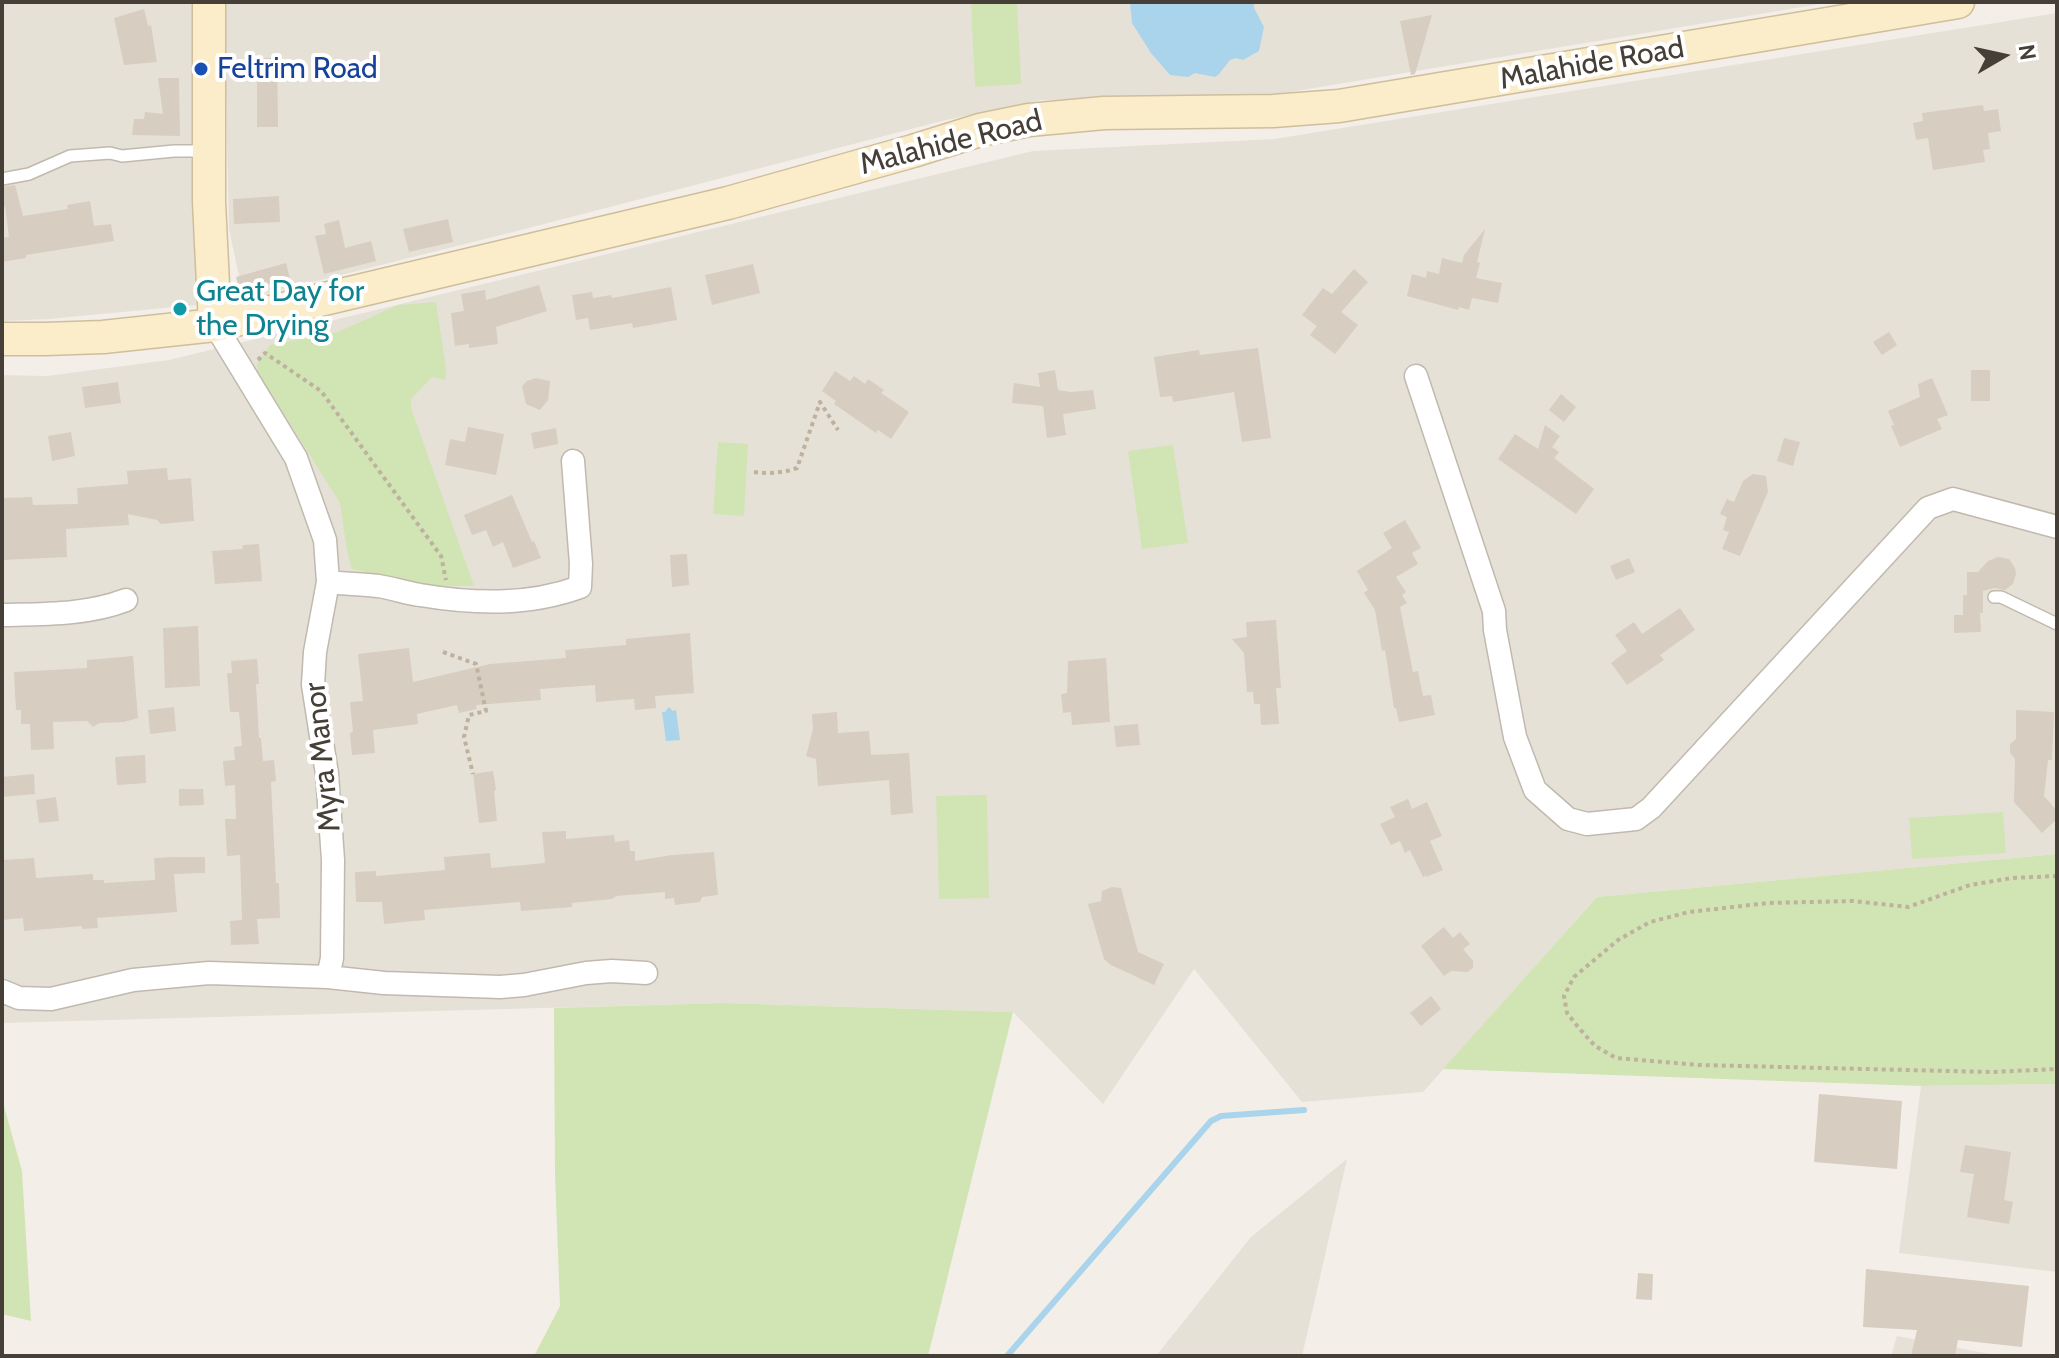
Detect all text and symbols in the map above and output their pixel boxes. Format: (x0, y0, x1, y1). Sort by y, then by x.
north arrow (1963, 16, 2043, 96)
street label: Malahide Road (1497, 30, 1687, 98)
text: N (2013, 42, 2042, 62)
place label: Feltrim Road (217, 51, 378, 87)
marker: Feltrim Road (192, 60, 210, 78)
street label: Malahide Road (856, 103, 1046, 183)
place label: Great Day for the Drying (196, 274, 364, 344)
marker: Great Day for the Drying (171, 300, 189, 318)
street label: Myra Manor (297, 680, 349, 834)

